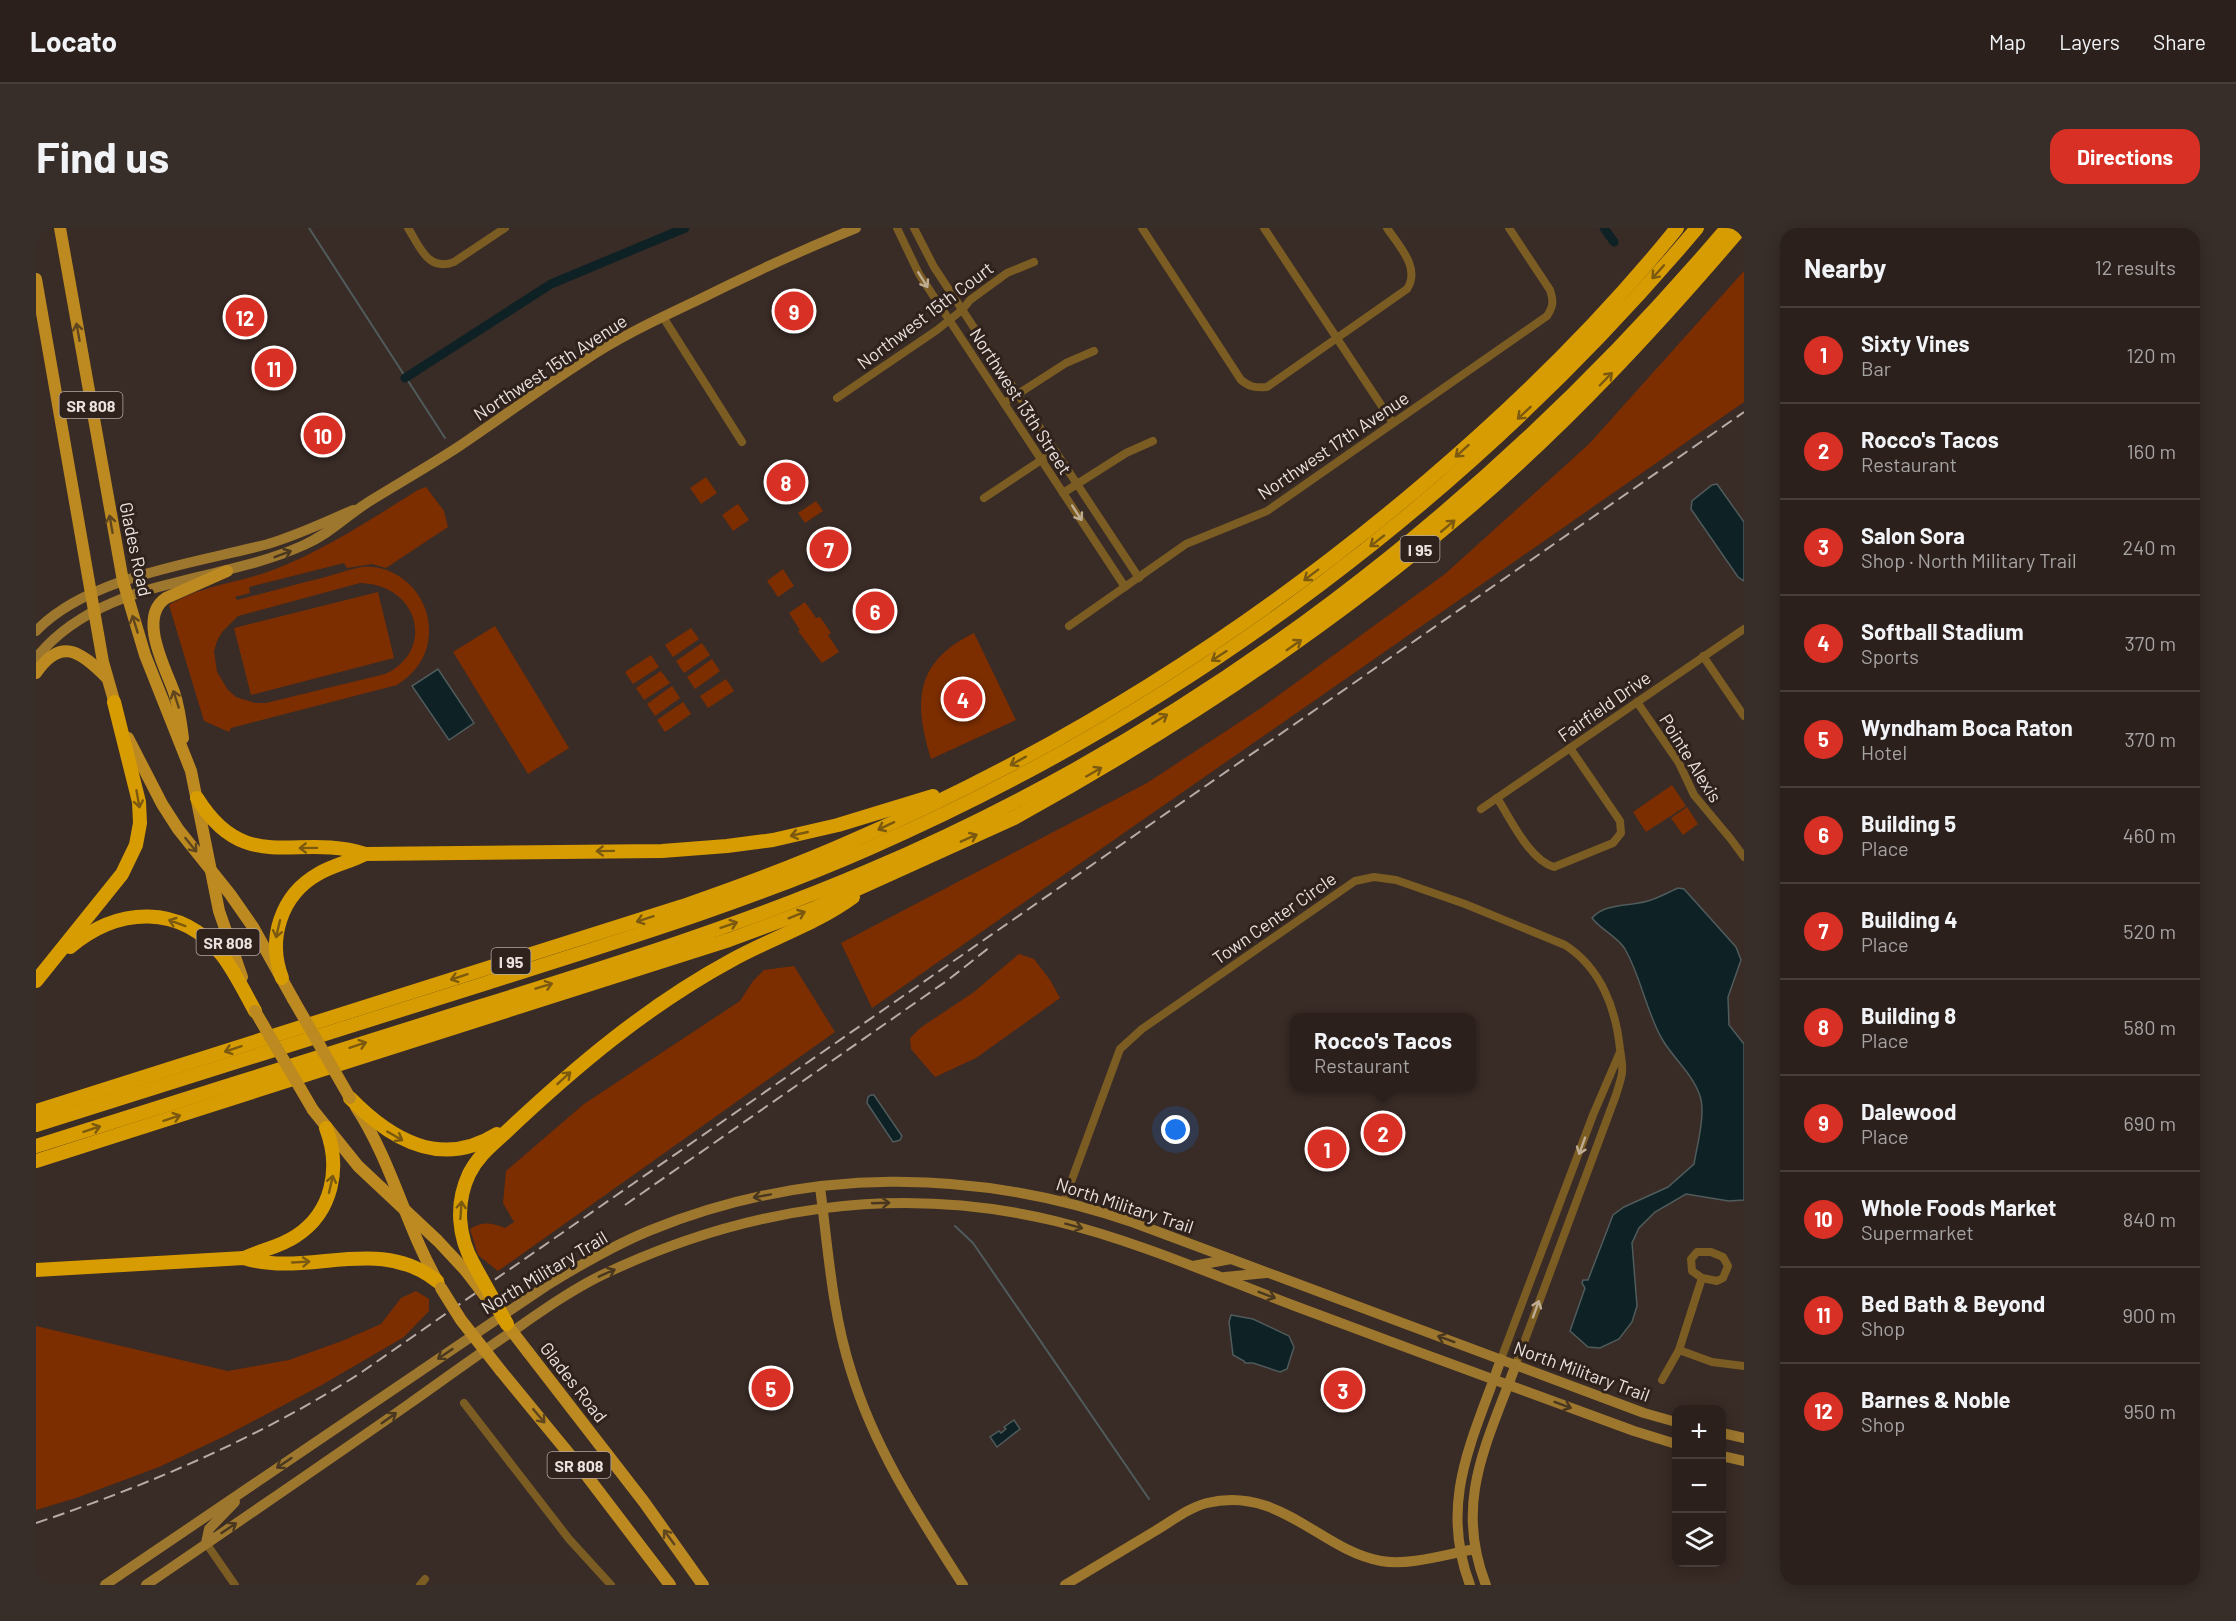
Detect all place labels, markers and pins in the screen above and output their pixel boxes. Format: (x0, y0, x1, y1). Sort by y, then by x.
pin: 9 (774, 288, 813, 334)
pin: 12 (226, 294, 264, 340)
pin: 11 (254, 346, 294, 390)
pin: 10 (304, 412, 342, 458)
pin: 8 (766, 460, 806, 504)
pin: 7 (810, 526, 848, 572)
pin: 6 (856, 588, 894, 634)
pin: 4 (944, 676, 982, 722)
pin: 2 (1364, 1110, 1402, 1156)
pin: 1 (1308, 1126, 1346, 1172)
pin: 5 (752, 1366, 790, 1410)
pin: 3 (1324, 1368, 1362, 1412)

